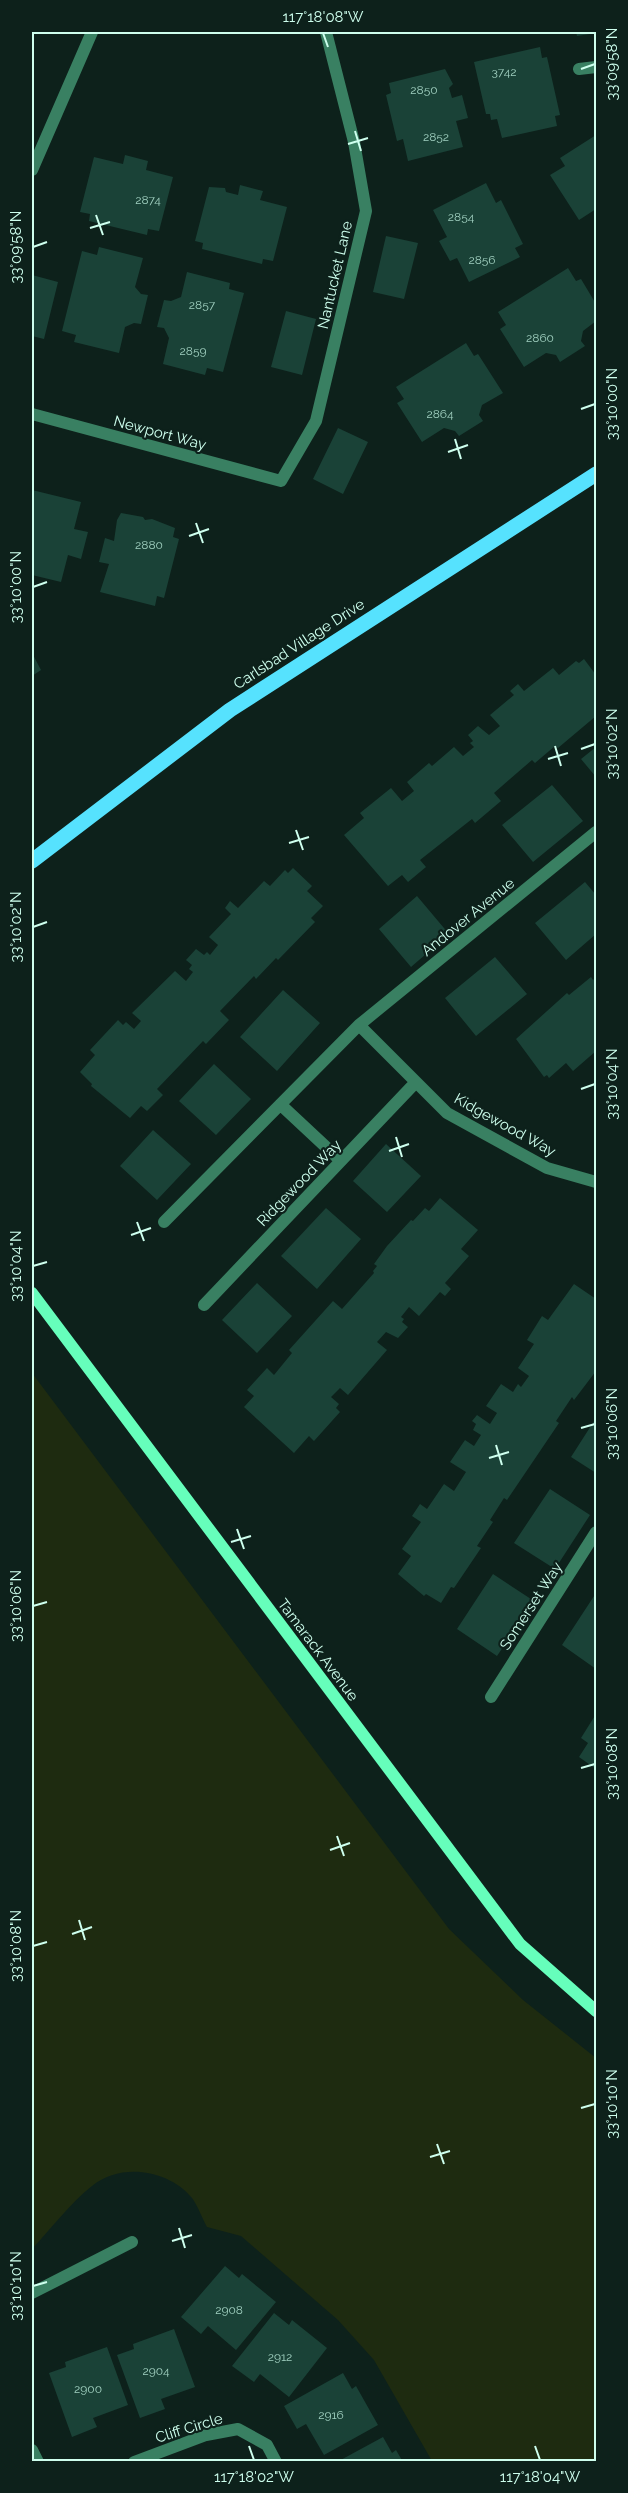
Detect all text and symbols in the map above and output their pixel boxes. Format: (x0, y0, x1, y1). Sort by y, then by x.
text: 117°18'08"W (282, 8, 364, 26)
text: 33°09'58"N (603, 28, 621, 100)
house number: 3742 (492, 65, 516, 79)
house number: 2850 (410, 83, 438, 97)
house number: 2852 (423, 130, 449, 144)
house number: 2874 (135, 193, 161, 207)
house number: 2854 (448, 210, 475, 224)
text: 33°09'58"N (7, 211, 25, 283)
street label: Nantucket Lane (314, 219, 356, 331)
house number: 2856 (468, 253, 496, 267)
house number: 2857 (189, 298, 216, 312)
house number: 2860 (526, 331, 554, 345)
house number: 2859 (180, 344, 206, 358)
text: 33°10'00"N (603, 368, 621, 440)
house number: 2864 (426, 407, 454, 421)
street label: Newport Way (112, 412, 208, 454)
house number: 2880 (135, 538, 163, 552)
text: 33°10'00"N (7, 551, 25, 623)
street label: Carlsbad Village Drive (230, 595, 368, 693)
text: 33°10'02"N (603, 709, 621, 780)
street label: Andover Avenue (418, 874, 518, 960)
text: 33°10'02"N (7, 892, 25, 963)
text: 33°10'04"N (603, 1048, 621, 1120)
street label: Kidgewood Way (451, 1090, 559, 1160)
street label: Ridgewood Way (253, 1136, 345, 1230)
text: 33°10'04"N (7, 1230, 25, 1302)
text: 33°10'06"N (603, 1388, 621, 1460)
street label: Somerset Way (496, 1559, 566, 1653)
text: 33°10'06"N (7, 1570, 25, 1642)
street label: Tamarack Avenue (274, 1595, 362, 1705)
text: 33°10'08"N (603, 1728, 621, 1800)
text: 33°10'08"N (7, 1910, 25, 1982)
text: 33°10'10"N (603, 2069, 621, 2139)
text: 33°10'10"N (7, 2251, 25, 2321)
house number: 2908 (215, 2303, 243, 2317)
house number: 2912 (268, 2350, 292, 2364)
house number: 2904 (142, 2364, 170, 2378)
house number: 2900 (74, 2382, 102, 2396)
house number: 2916 (318, 2408, 344, 2422)
street label: Cliff Circle (153, 2409, 225, 2447)
text: 117°18'02"W (214, 2468, 294, 2486)
text: 117°18'04"W (500, 2468, 580, 2486)

